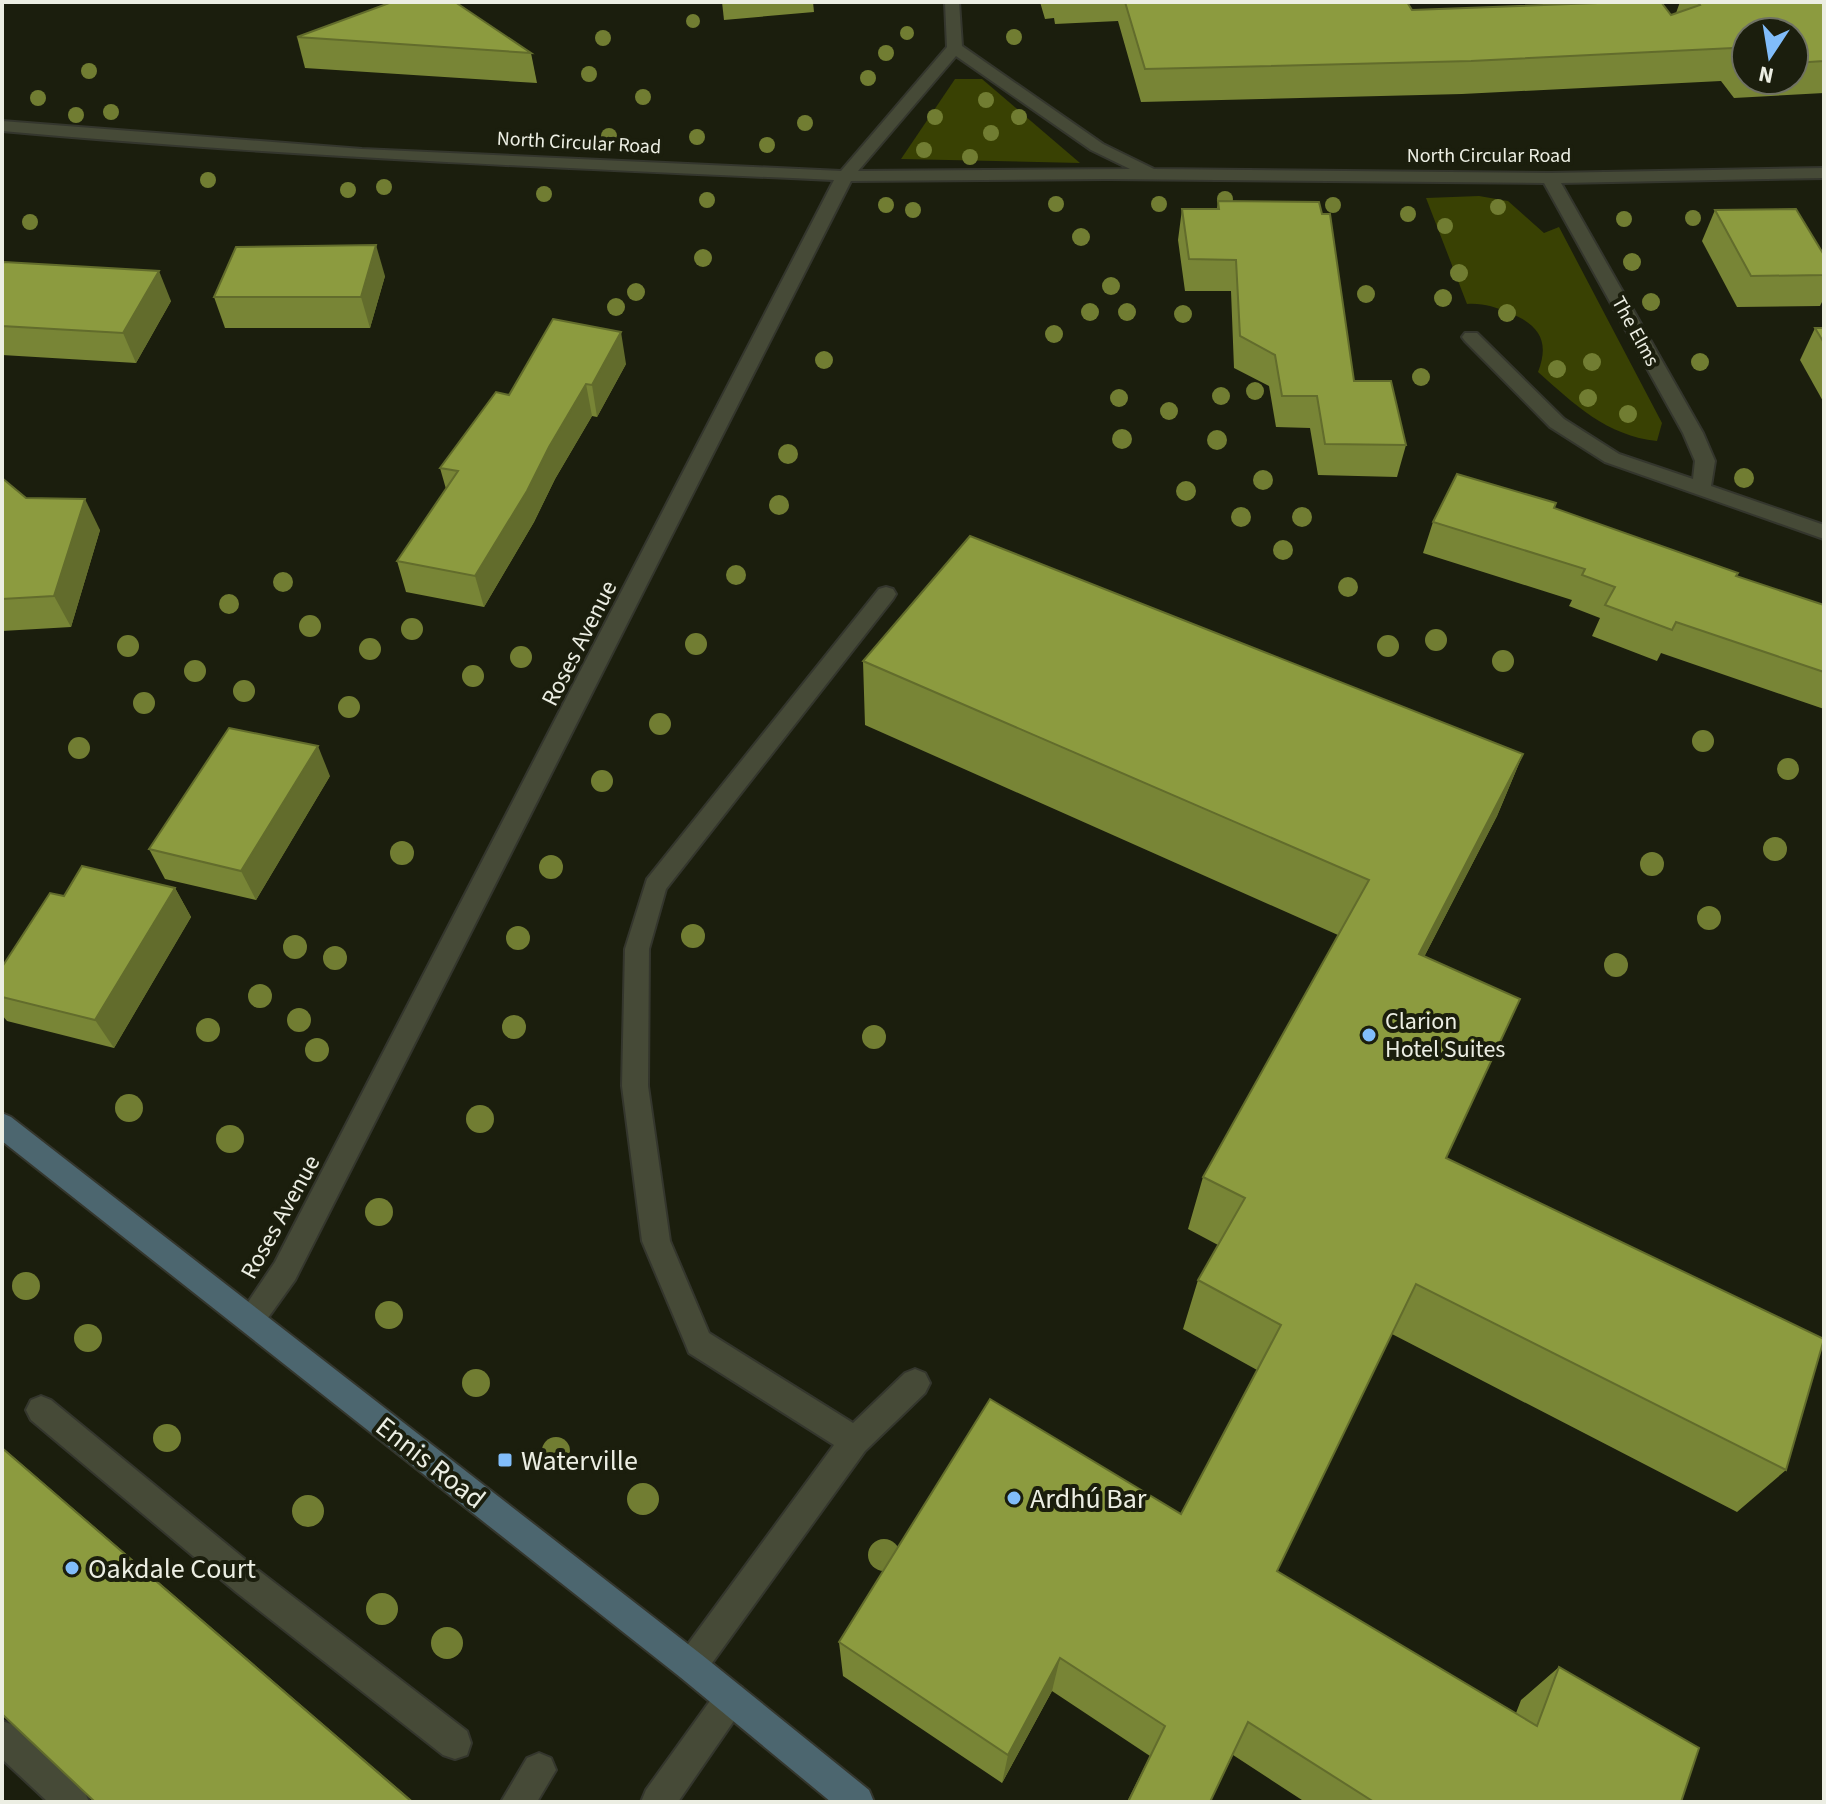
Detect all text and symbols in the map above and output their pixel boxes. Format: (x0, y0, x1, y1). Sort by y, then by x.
north arrow (1730, 16, 1810, 96)
text: N (1756, 57, 1777, 92)
street label: North Circular Road (496, 125, 662, 161)
street label: North Circular Road (1407, 142, 1571, 170)
street label: The Elms (1604, 291, 1666, 372)
street label: Roses Avenue (533, 574, 626, 712)
place label: Clarion Hotel Suites (1385, 1004, 1505, 1067)
marker: Clarion Hotel Suites (1360, 1026, 1378, 1044)
street label: Roses Avenue (232, 1149, 329, 1286)
street label: Ennis Road (367, 1407, 494, 1518)
place label: Waterville (521, 1441, 638, 1481)
marker: Waterville (496, 1451, 514, 1469)
place label: Ardhú Bar (1030, 1479, 1147, 1519)
marker: Ardhú Bar (1005, 1489, 1023, 1507)
place label: Oakdale Court (88, 1549, 256, 1589)
marker: Oakdale Court (63, 1559, 81, 1577)

